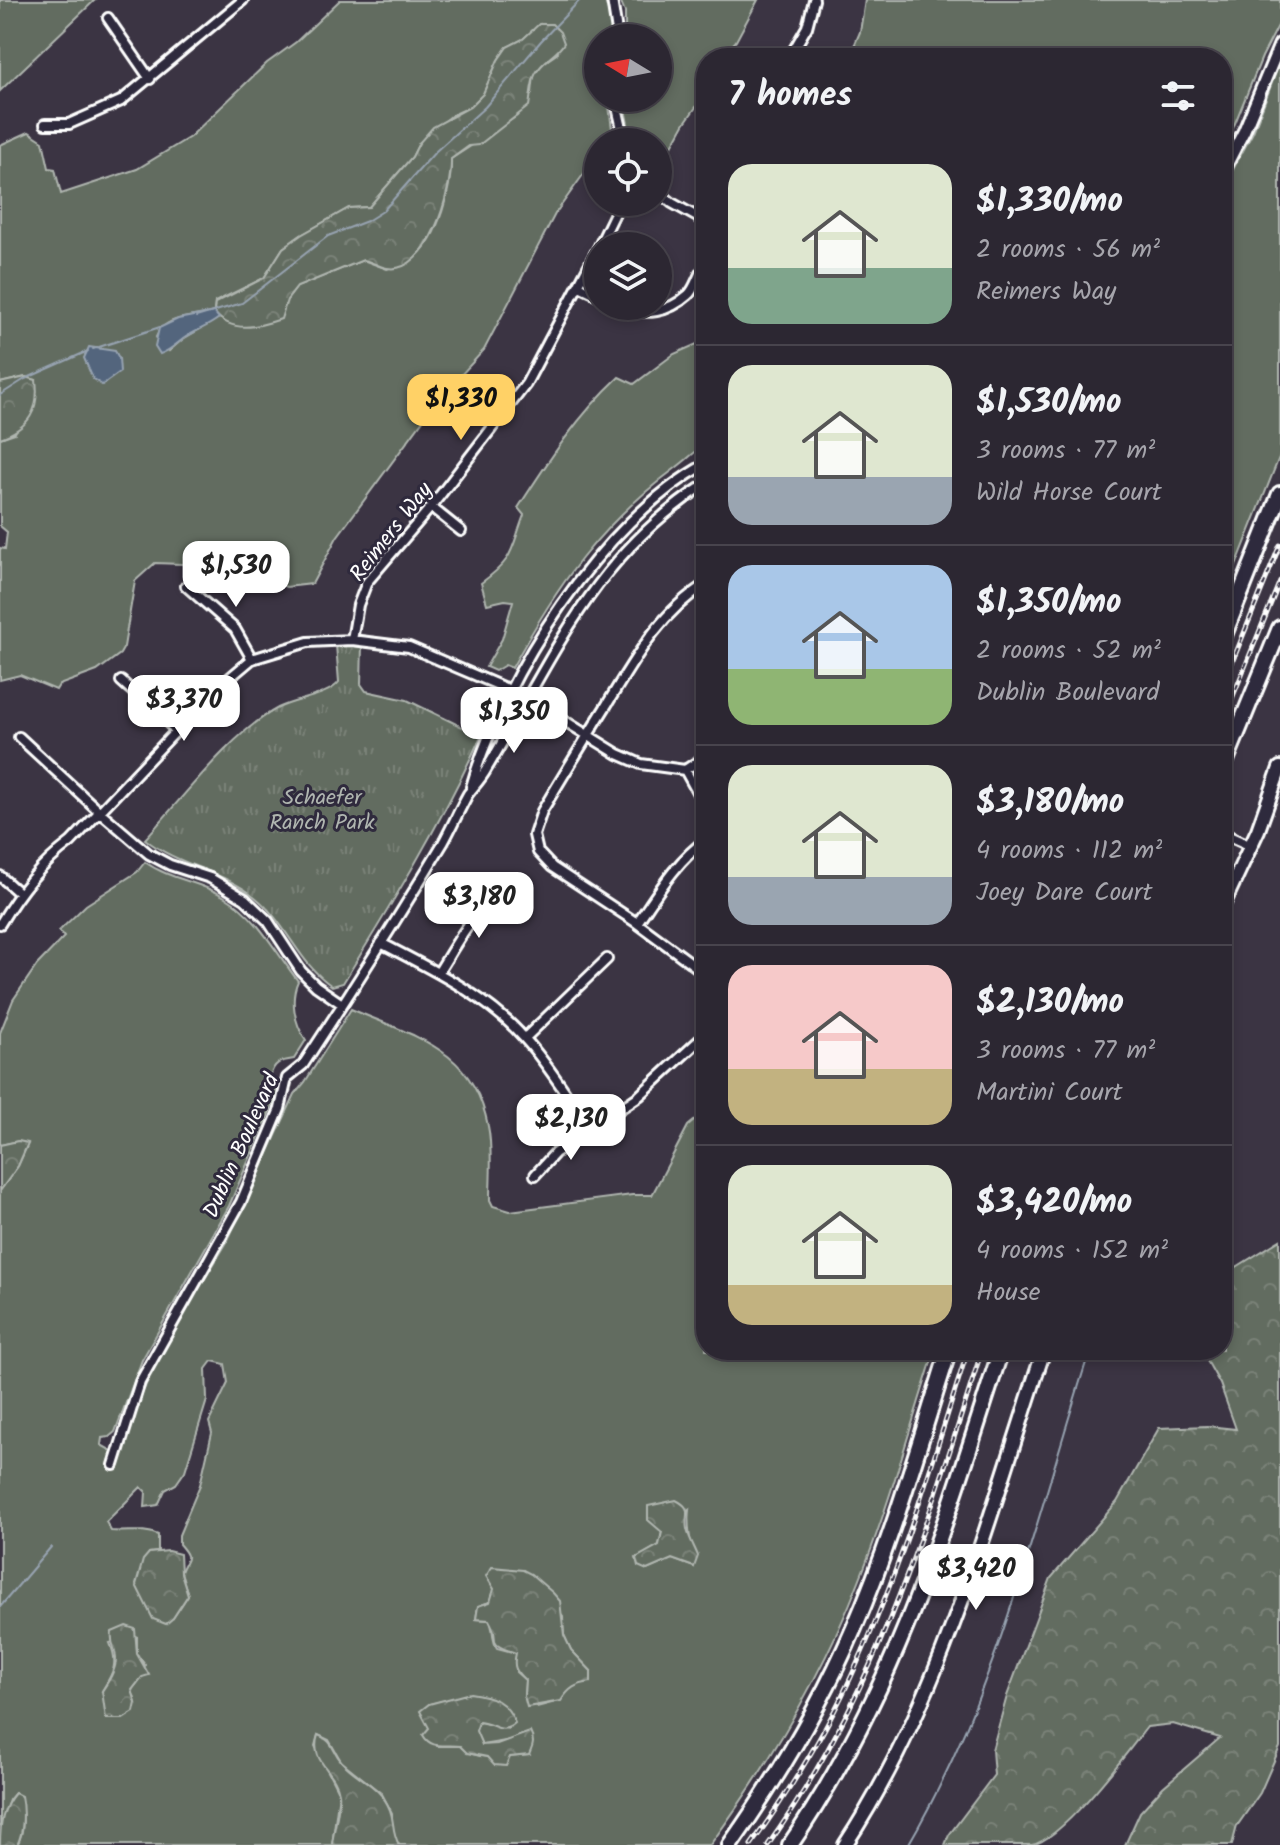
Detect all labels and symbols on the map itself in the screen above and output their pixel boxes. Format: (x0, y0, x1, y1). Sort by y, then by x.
north arrow (584, 24, 672, 112)
pin: $1,330 (396, 374, 526, 442)
street label: Reimers Way (342, 474, 443, 590)
pin: $1,530 (171, 541, 301, 609)
pin: $3,370 (119, 675, 249, 743)
pin: $1,350 (449, 687, 579, 755)
park label: Schaefer Ranch Park (269, 781, 375, 841)
pin: $3,180 (414, 872, 544, 940)
street label: Dublin Boulevard (195, 1067, 290, 1224)
pin: $2,130 (506, 1094, 636, 1162)
pin: $3,420 (911, 1544, 1041, 1612)

